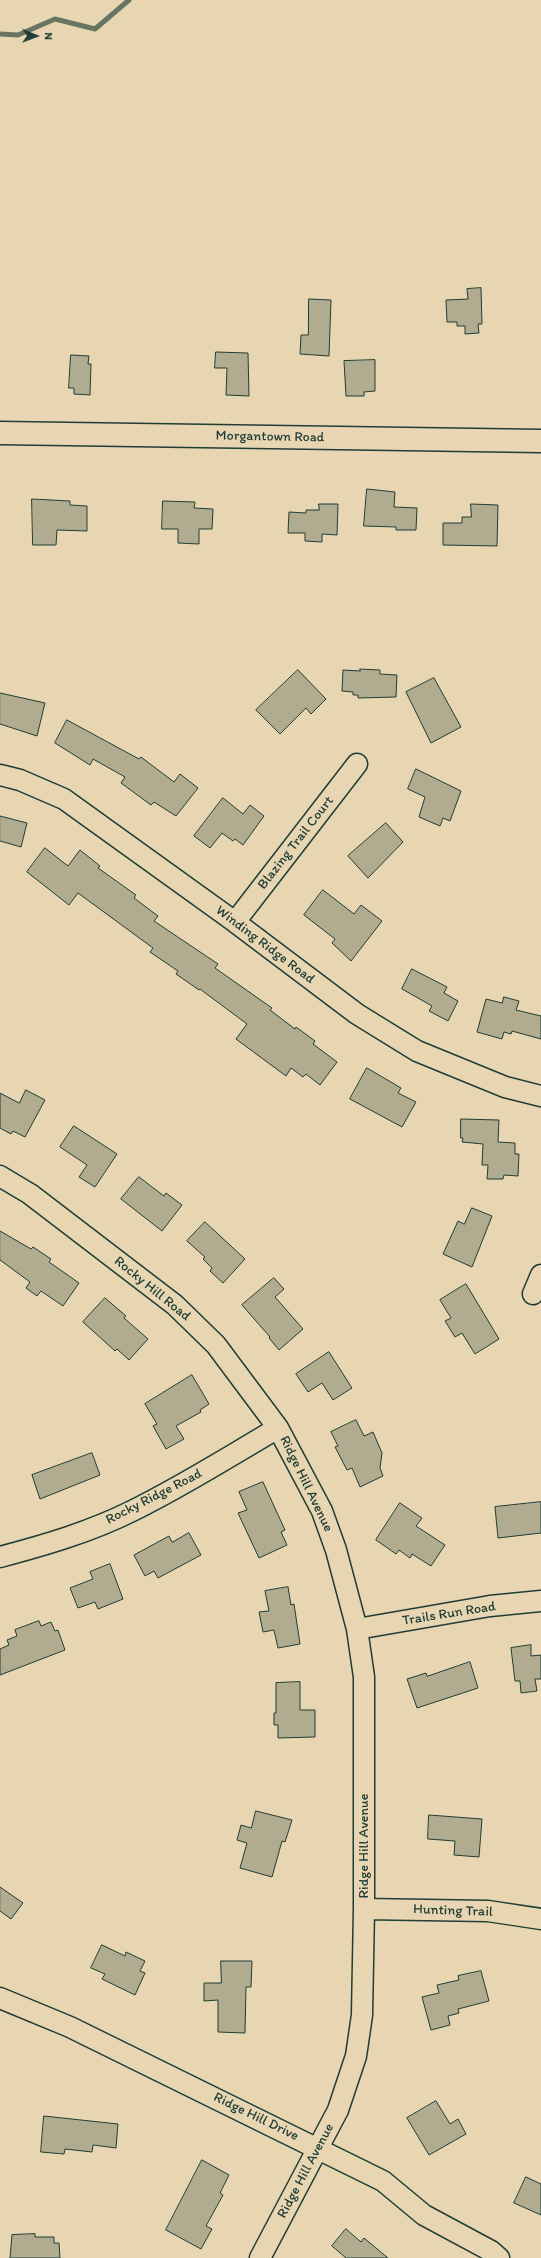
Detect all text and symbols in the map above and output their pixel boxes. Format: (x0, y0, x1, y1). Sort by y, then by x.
north arrow (16, 16, 56, 56)
text: N (42, 32, 55, 40)
street label: Morgantown Road (215, 428, 325, 446)
street label: Blazing Trail Court (254, 793, 338, 893)
street label: Winding Ridge Road (212, 902, 318, 988)
street label: Rocky Hill Road (110, 1253, 194, 1325)
street label: Ridge Hill Avenue (275, 1433, 337, 1535)
street label: Rocky Ridge Road (103, 1465, 205, 1529)
street label: Trails Run Road (401, 1598, 497, 1630)
street label: Ridge Hill Avenue (356, 1794, 372, 1898)
street label: Hunting Trail (413, 1901, 493, 1921)
street label: Ridge Hill Drive (211, 2089, 301, 2145)
street label: Ridge Hill Avenue (274, 2121, 338, 2221)

